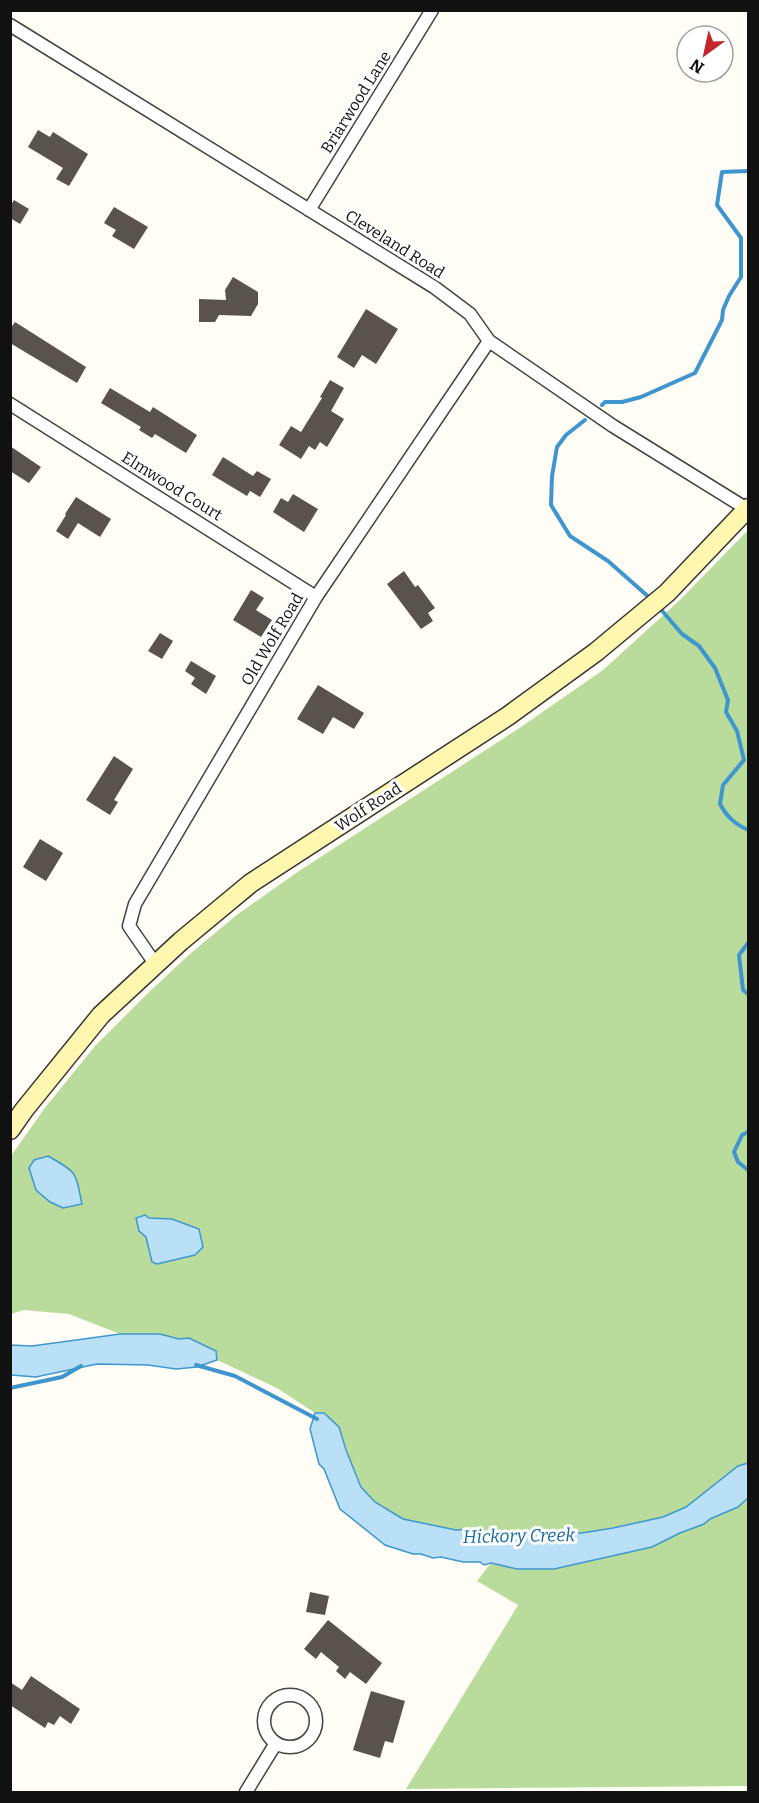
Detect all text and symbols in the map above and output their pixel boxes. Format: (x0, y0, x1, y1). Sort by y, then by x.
north arrow (675, 24, 735, 84)
street label: Briarwood Lane (317, 47, 395, 157)
text: N (687, 55, 707, 77)
street label: Cleveland Road (342, 206, 449, 282)
street label: Elmwood Court (118, 448, 226, 525)
street label: Old Wolf Road (237, 589, 307, 689)
street label: Wolf Road (331, 778, 405, 836)
water label: Hickory Creek (463, 1524, 576, 1548)

